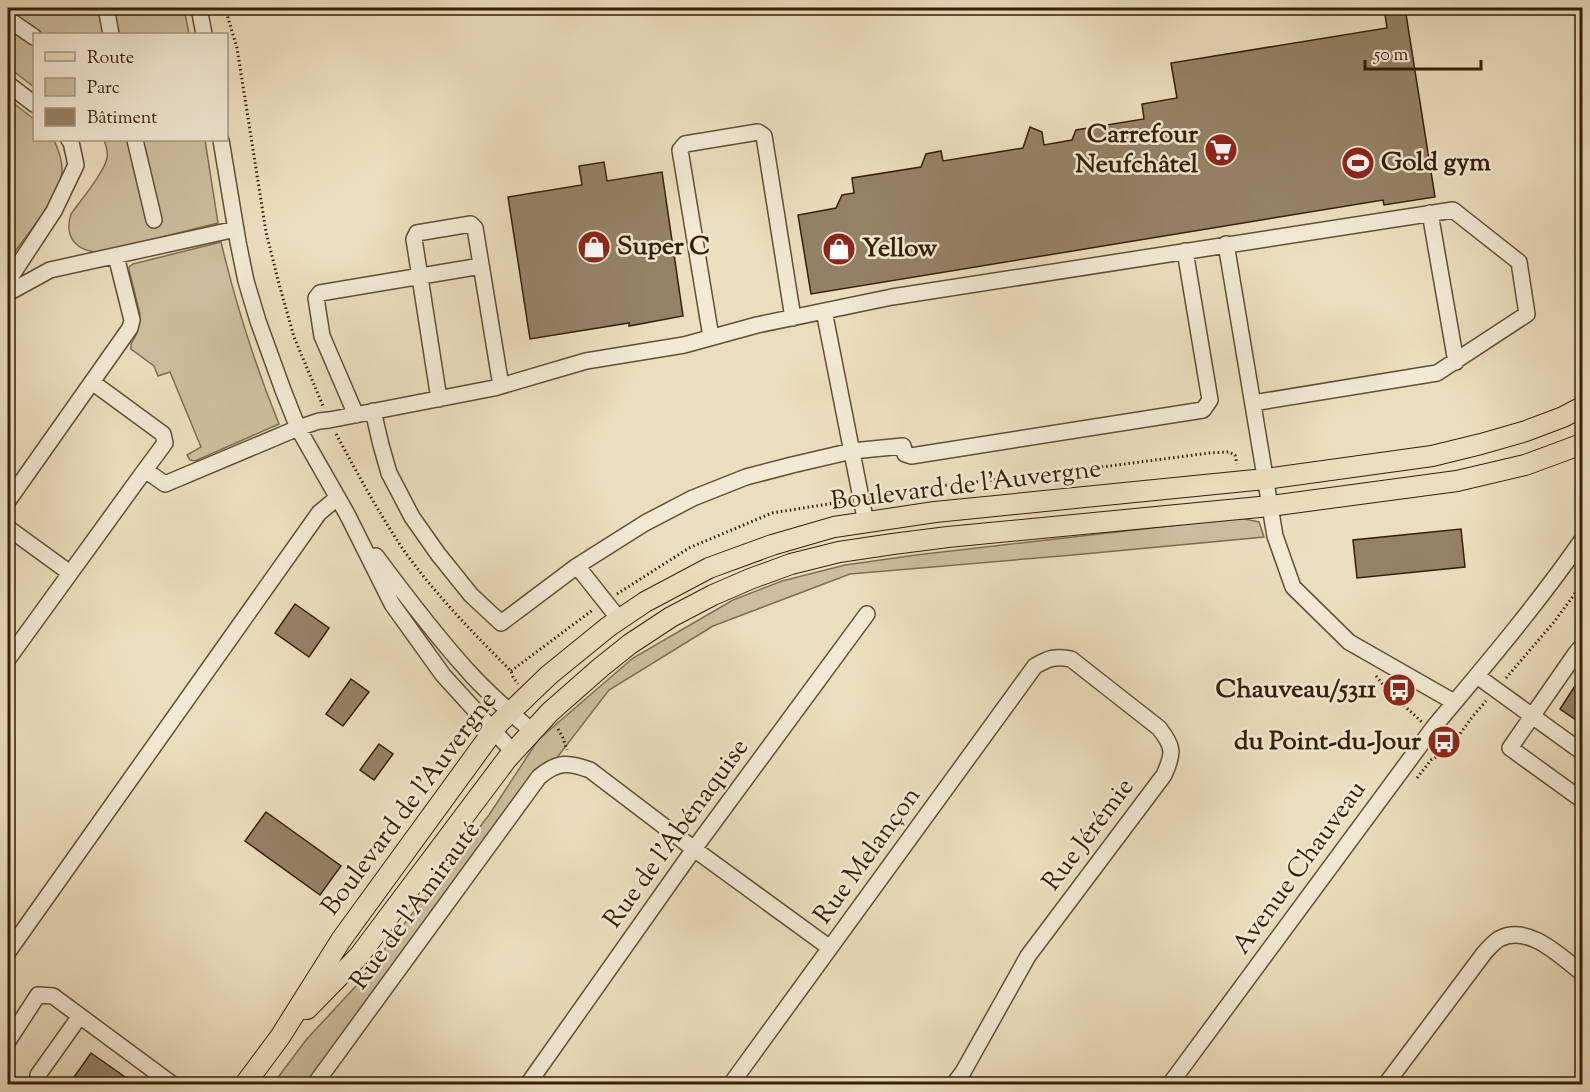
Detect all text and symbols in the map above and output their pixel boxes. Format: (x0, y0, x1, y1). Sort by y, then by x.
legend (33, 33, 228, 141)
scale bar (1365, 33, 1480, 71)
text: 50 m (1373, 43, 1409, 69)
text: Route (87, 46, 134, 72)
text: Parc (87, 76, 120, 102)
text: Bâtiment (87, 106, 157, 132)
place label: Carrefour Neufchâtel (1075, 117, 1199, 184)
supermarket icon: Carrefour Neufchâtel (1203, 132, 1239, 168)
sports icon: Gold gym (1340, 145, 1376, 181)
place label: Gold gym (1381, 145, 1491, 182)
shop icon: Super C (576, 229, 612, 265)
place label: Super C (617, 229, 710, 266)
shop icon: Yellow (821, 231, 857, 267)
place label: Yellow (862, 231, 938, 268)
street label: Boulevard de l'Auvergne (829, 451, 1103, 521)
place label: Chauveau/5311 (1216, 672, 1376, 709)
bus stop icon: Chauveau/5311 (1381, 672, 1417, 708)
street label: Boulevard de l'Auvergne (313, 684, 507, 924)
place label: du Point-du-Jour (1234, 724, 1421, 761)
bus stop icon: du Point-du-Jour (1426, 724, 1462, 760)
street label: Rue de l'Abénaquise (595, 731, 759, 937)
street label: Rue Jérémie (1034, 771, 1144, 899)
street label: Avenue Chauveau (1224, 773, 1376, 963)
street label: Rue Melançon (806, 780, 930, 932)
street label: Rue de l'Amirauté (342, 814, 490, 998)

